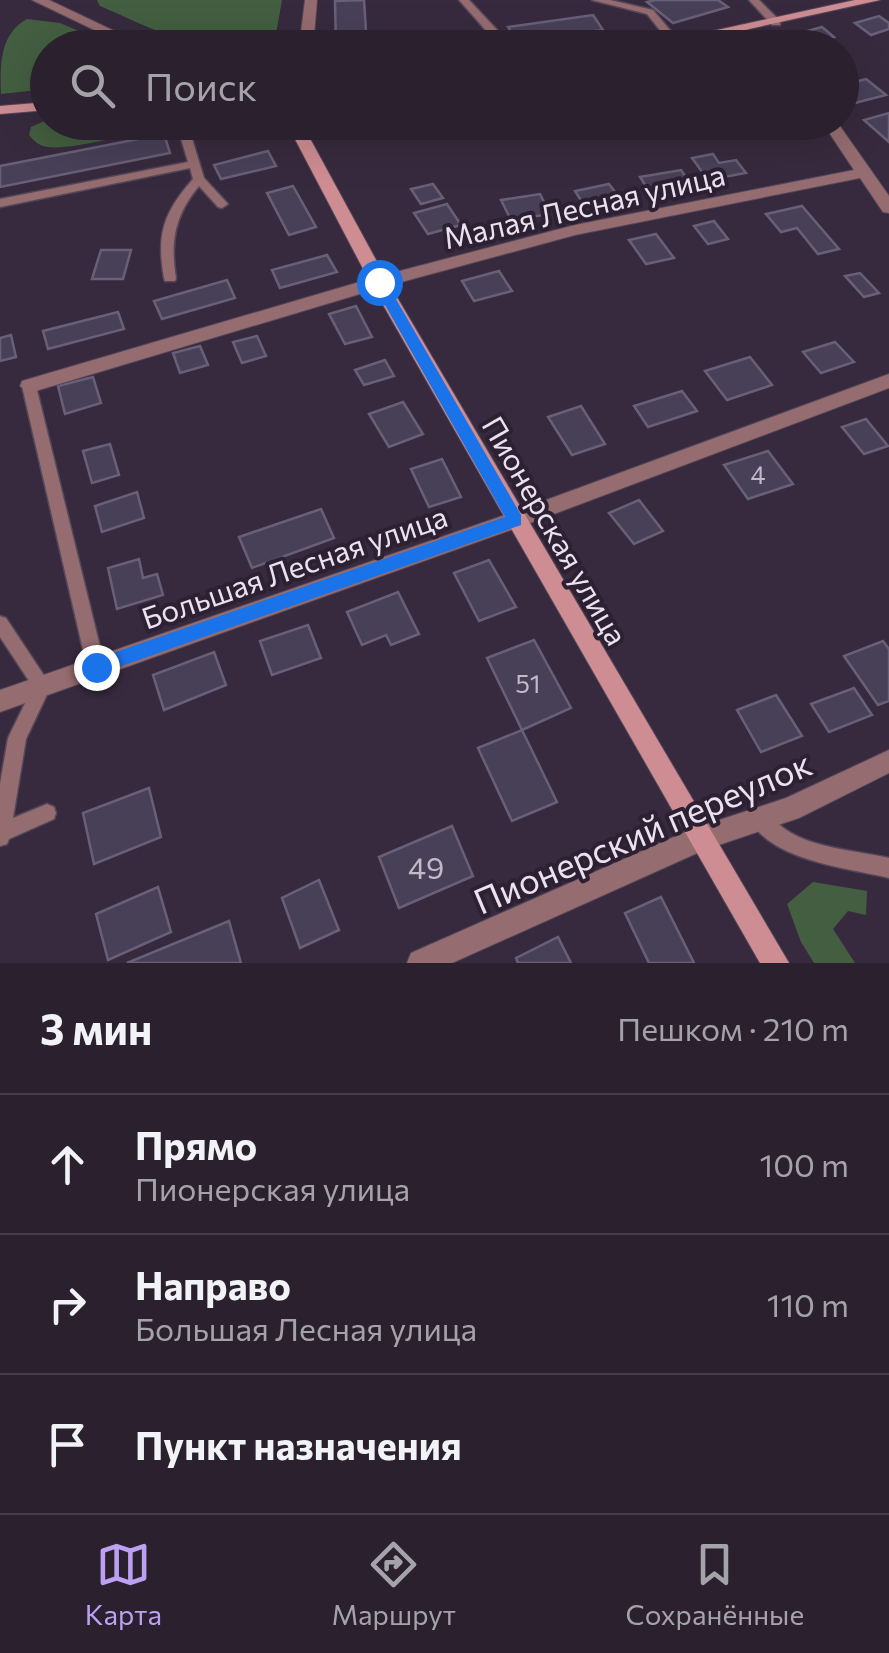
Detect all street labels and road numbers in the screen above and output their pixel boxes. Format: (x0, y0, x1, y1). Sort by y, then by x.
street label: Малая Лесная улица (440, 155, 728, 255)
street label: Пионерская улица (475, 409, 637, 651)
street label: Большая Лесная улица (136, 496, 452, 636)
street label: Пионерский переулок (467, 740, 818, 922)

